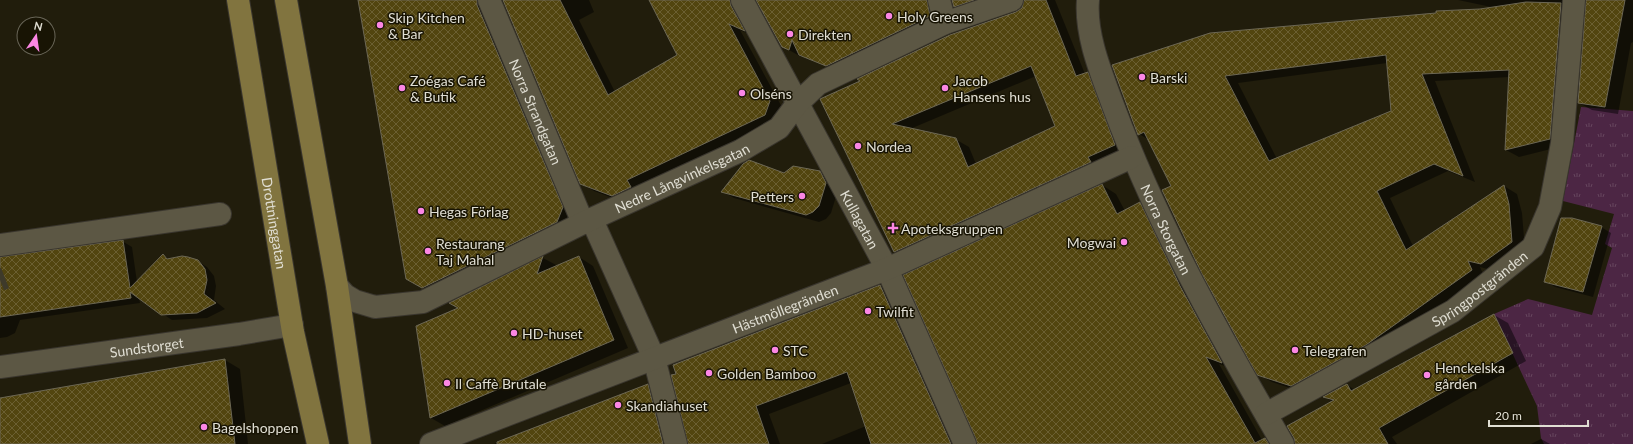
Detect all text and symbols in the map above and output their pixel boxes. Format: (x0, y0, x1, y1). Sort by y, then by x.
place label: Holy Greens (897, 8, 973, 25)
place label: Skip Kitchen & Bar (388, 9, 465, 42)
marker: Holy Greens (884, 11, 894, 21)
north arrow (16, 16, 56, 56)
text: N (33, 18, 44, 33)
marker: Skip Kitchen & Bar (375, 20, 385, 30)
place label: Direkten (798, 26, 851, 43)
marker: Direkten (785, 29, 795, 39)
street label: Norra Strandgatan (506, 56, 566, 167)
place label: Barski (1150, 69, 1188, 86)
place label: Zoégas Café & Butik (410, 72, 486, 105)
place label: Jacob Hansens hus (953, 72, 1031, 105)
marker: Barski (1137, 72, 1147, 82)
marker: Zoégas Café & Butik (397, 83, 407, 93)
marker: Jacob Hansens hus (940, 83, 950, 93)
place label: Olséns (750, 85, 792, 102)
marker: Olséns (737, 88, 747, 98)
place label: Nordea (866, 138, 911, 155)
street label: Nedre Långvinkelsgatan (612, 139, 752, 216)
marker: Nordea (853, 141, 863, 151)
street label: Drottninggatan (259, 176, 291, 270)
street label: Norra Storgatan (1138, 181, 1196, 277)
street label: Kullagatan (837, 187, 883, 252)
place label: Petters (751, 188, 794, 205)
marker: Petters (797, 191, 807, 201)
place label: Hegas Förlag (429, 203, 509, 220)
marker: Hegas Förlag (416, 206, 426, 216)
place label: Apoteksgruppen (901, 220, 1003, 237)
marker: Apoteksgruppen (888, 223, 898, 233)
place label: Mogwai (1067, 234, 1116, 251)
place label: Restaurang Taj Mahal (436, 235, 505, 268)
marker: Mogwai (1119, 237, 1129, 247)
marker: Restaurang Taj Mahal (423, 246, 433, 256)
street label: Springpostgränden (1428, 247, 1531, 330)
street label: Hästmöllegränden (729, 280, 840, 336)
place label: Twilfit (876, 303, 914, 320)
marker: Twilfit (863, 306, 873, 316)
place label: HD-huset (522, 325, 583, 342)
marker: HD-huset (509, 328, 519, 338)
street label: Sundstorget (109, 333, 185, 360)
place label: STC (783, 342, 808, 359)
place label: Telegrafen (1303, 342, 1367, 359)
marker: STC (770, 345, 780, 355)
marker: Telegrafen (1290, 345, 1300, 355)
place label: Henckelska gården (1435, 359, 1505, 392)
place label: Golden Bamboo (717, 365, 816, 382)
marker: Golden Bamboo (704, 368, 714, 378)
marker: Henckelska gården (1422, 370, 1432, 380)
place label: Il Caffè Brutale (455, 375, 546, 392)
marker: Il Caffè Brutale (442, 378, 452, 388)
place label: Skandiahuset (626, 397, 708, 414)
marker: Skandiahuset (613, 400, 623, 410)
scale bar (1489, 402, 1588, 428)
text: 20 m (1495, 408, 1522, 423)
place label: Bagelshoppen (212, 419, 298, 436)
marker: Bagelshoppen (199, 422, 209, 432)

